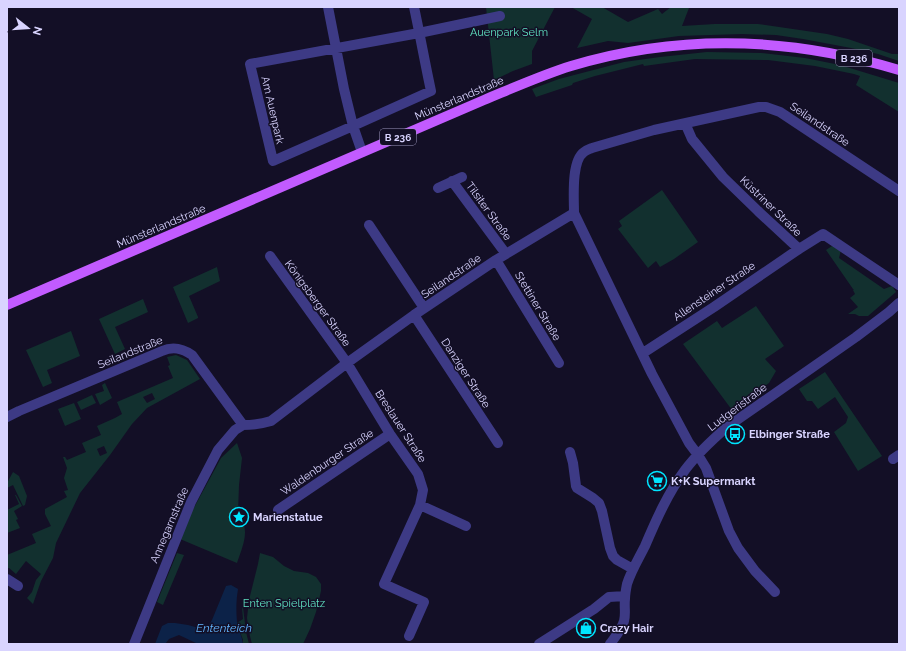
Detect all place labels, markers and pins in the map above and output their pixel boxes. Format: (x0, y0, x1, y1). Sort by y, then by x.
bus stop icon: Elbinger Straße (724, 423, 746, 445)
place label: Elbinger Straße (749, 428, 830, 441)
supermarket icon: K+K Supermarkt (646, 470, 668, 492)
place label: K+K Supermarkt (671, 475, 756, 488)
place icon: Marienstatue (228, 506, 250, 528)
place label: Marienstatue (253, 511, 323, 524)
shop icon: Crazy Hair (575, 617, 597, 639)
place label: Crazy Hair (600, 622, 654, 635)

